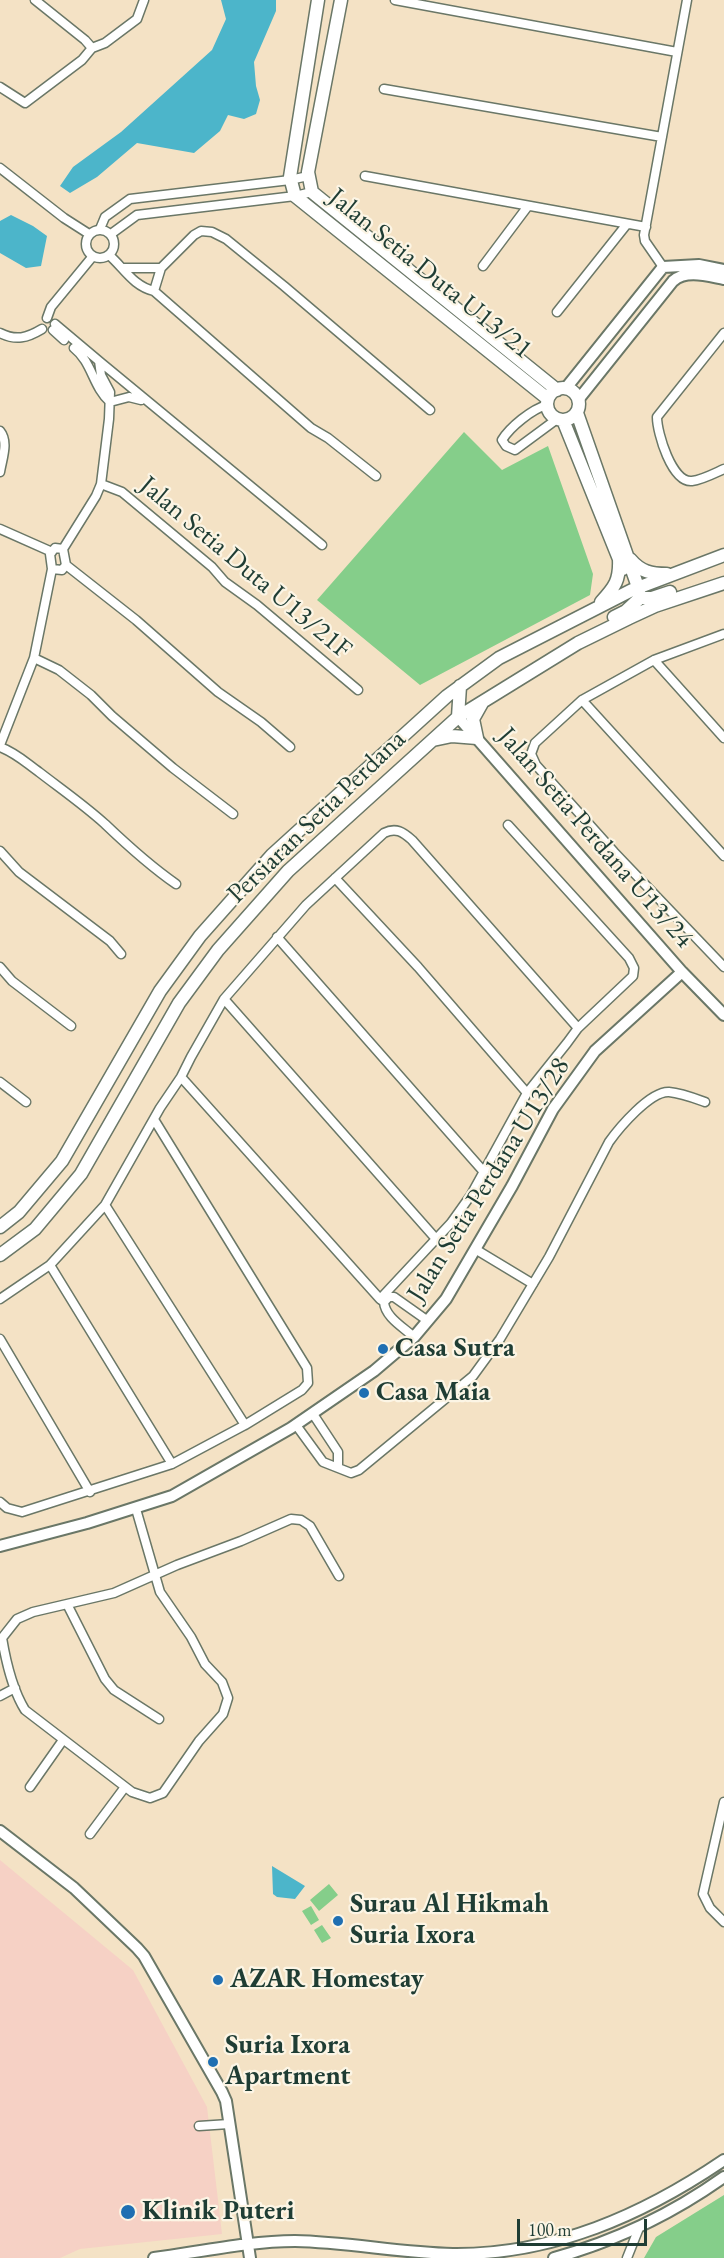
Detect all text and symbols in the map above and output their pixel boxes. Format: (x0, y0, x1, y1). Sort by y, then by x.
street label: Jalan Setia Duta U13/21 (322, 182, 538, 366)
street label: Jalan Setia Duta U13/21F (132, 470, 358, 666)
street label: Jalan Setia Perdana U13/24 (490, 721, 700, 955)
street label: Persiaran Setia Perdana (221, 724, 413, 910)
street label: Jalan Setia Perdana U13/28 (401, 1052, 577, 1308)
place label: Casa Sutra (395, 1333, 515, 1365)
marker: Casa Sutra (376, 1342, 390, 1356)
place label: Casa Maia (376, 1377, 490, 1409)
marker: Casa Maia (357, 1386, 371, 1400)
place label: Surau Al Hikmah Suria Ixora (350, 1889, 549, 1952)
marker: Surau Al Hikmah Suria Ixora (331, 1914, 345, 1928)
place label: AZAR Homestay (230, 1964, 424, 1996)
marker: AZAR Homestay (211, 1973, 225, 1987)
place label: Suria Ixora Apartment (225, 2030, 350, 2093)
marker: Suria Ixora Apartment (206, 2055, 220, 2069)
place label: Klinik Puteri (142, 2196, 294, 2228)
marker: Klinik Puteri (119, 2203, 137, 2221)
scale bar (520, 2207, 650, 2245)
text: 100 m (528, 2218, 572, 2241)

